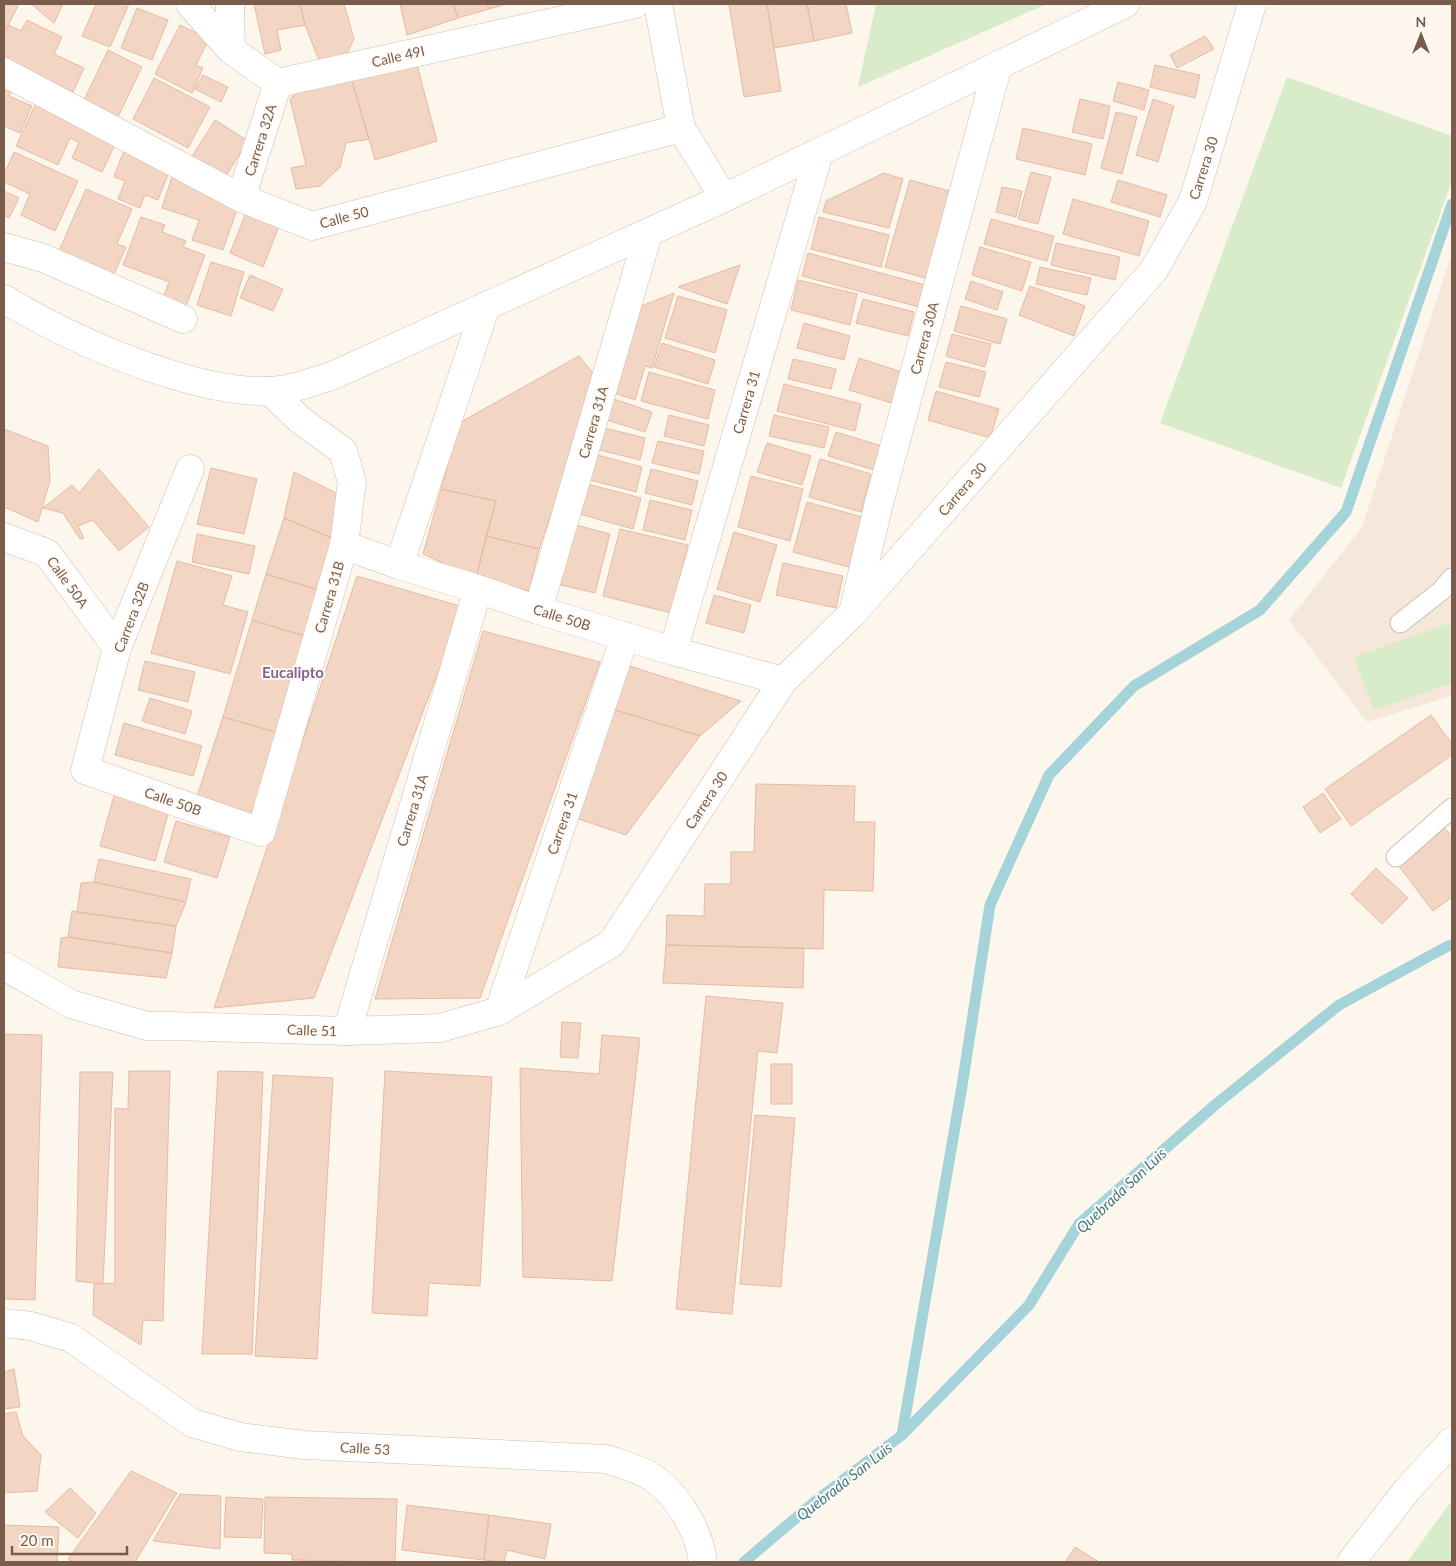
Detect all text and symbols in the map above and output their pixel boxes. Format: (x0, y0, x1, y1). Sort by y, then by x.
north arrow (1396, 10, 1446, 60)
text: N (1416, 13, 1426, 30)
street label: Calle 49I (370, 42, 426, 70)
street label: Carrera 32A (240, 101, 280, 178)
street label: Carrera 30 (1185, 134, 1221, 202)
street label: Calle 50 (318, 202, 370, 232)
street label: Carrera 30A (906, 299, 942, 376)
street label: Carrera 31 (729, 368, 763, 436)
street label: Carrera 31A (575, 383, 612, 460)
street label: Carrera 30 (934, 459, 990, 519)
street label: Calle 50A (44, 553, 93, 612)
street label: Carrera 31B (311, 559, 347, 635)
street label: Carrera 32B (110, 579, 152, 655)
street label: Calle 50B (531, 600, 593, 634)
district label: Eucalipto (262, 663, 324, 681)
street label: Carrera 30 (681, 768, 731, 832)
street label: Carrera 31A (393, 771, 431, 848)
street label: Calle 50B (142, 783, 204, 819)
street label: Carrera 31 (543, 789, 581, 857)
street label: Calle 51 (287, 1021, 337, 1039)
water label: Quebrada San Luis (1072, 1144, 1170, 1236)
street label: Calle 53 (340, 1438, 390, 1458)
water label: Quebrada San Luis (793, 1438, 895, 1524)
scale bar (12, 1524, 128, 1556)
text: 20 m (20, 1531, 54, 1549)

